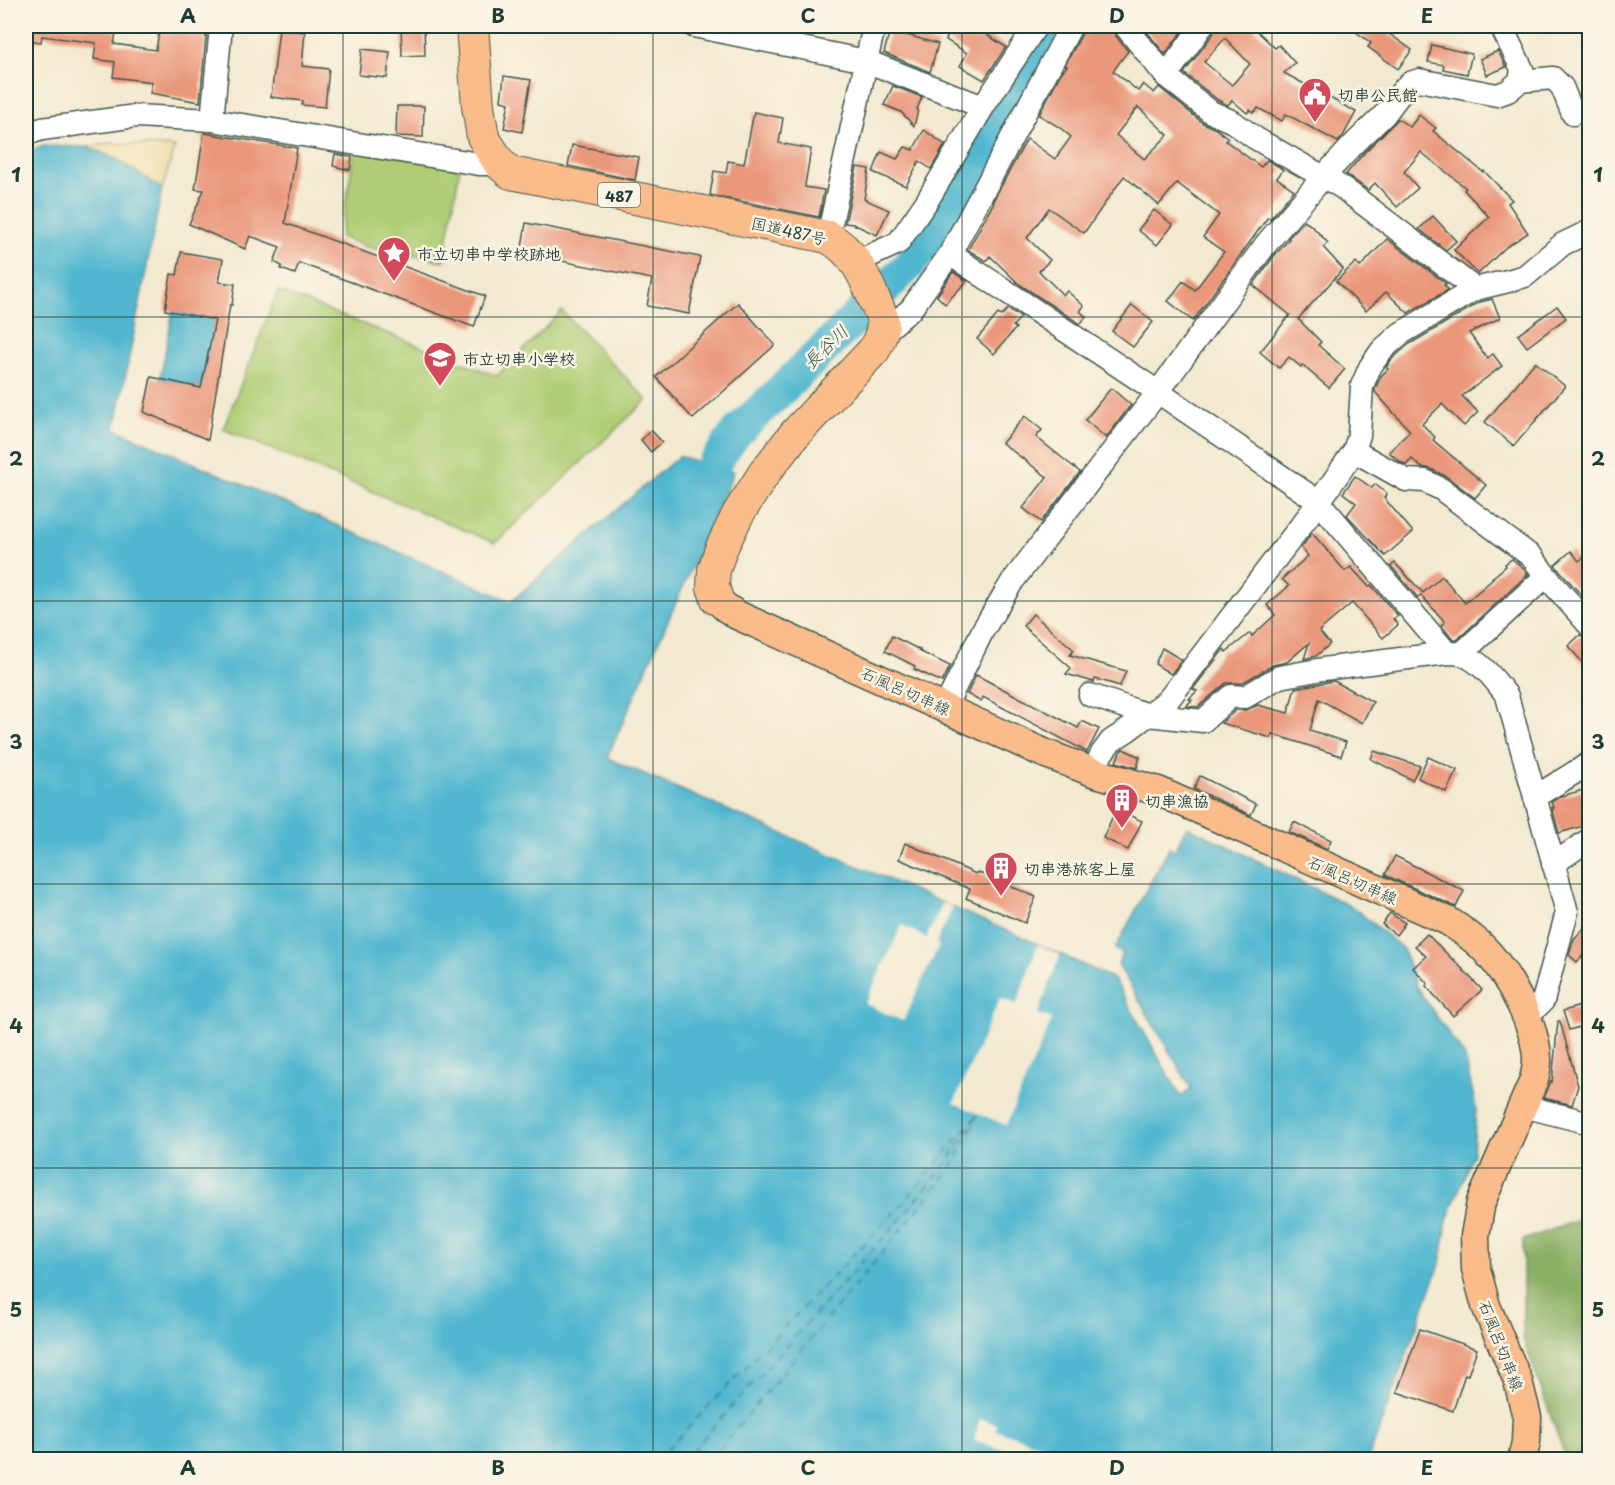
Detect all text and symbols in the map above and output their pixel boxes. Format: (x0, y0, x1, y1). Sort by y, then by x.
text: A (180, 0, 196, 30)
text: B (491, 0, 505, 30)
text: C (800, 0, 816, 30)
text: D (1109, 0, 1125, 30)
text: E (1421, 0, 1433, 30)
public building icon: 切串公民館 (1297, 76, 1333, 123)
place label: 切串公民館 (1338, 82, 1418, 106)
text: 1 (11, 159, 21, 189)
text: 1 (1593, 159, 1603, 189)
road number: 487 (598, 183, 640, 207)
street label: 国道487号 (749, 210, 829, 250)
place icon: 市立切串中学校跡地 (376, 235, 412, 282)
place label: 市立切串中学校跡地 (417, 241, 561, 265)
water label: 長谷川 (796, 318, 854, 374)
school or university icon: 市立切串小学校 (422, 340, 458, 387)
place label: 市立切串小学校 (463, 346, 575, 370)
text: 2 (9, 443, 23, 473)
text: 2 (1591, 443, 1605, 473)
street label: 石風呂切串線 (857, 660, 955, 720)
text: 3 (9, 726, 23, 756)
text: 3 (1591, 726, 1605, 756)
building icon: 切串漁協 (1104, 782, 1140, 829)
place label: 切串漁協 (1145, 788, 1209, 812)
street label: 石風呂切串線 (1304, 849, 1402, 909)
building icon: 切串港旅客上屋 (983, 850, 1019, 897)
place label: 切串港旅客上屋 (1024, 856, 1136, 880)
text: 4 (9, 1010, 23, 1040)
text: 4 (1591, 1010, 1605, 1040)
text: 5 (10, 1294, 22, 1324)
text: 5 (1592, 1294, 1604, 1324)
street label: 石風呂切串線 (1474, 1296, 1530, 1394)
text: A (180, 1452, 196, 1482)
text: B (491, 1452, 505, 1482)
text: C (800, 1452, 816, 1482)
text: D (1109, 1452, 1125, 1482)
text: E (1421, 1452, 1433, 1482)

